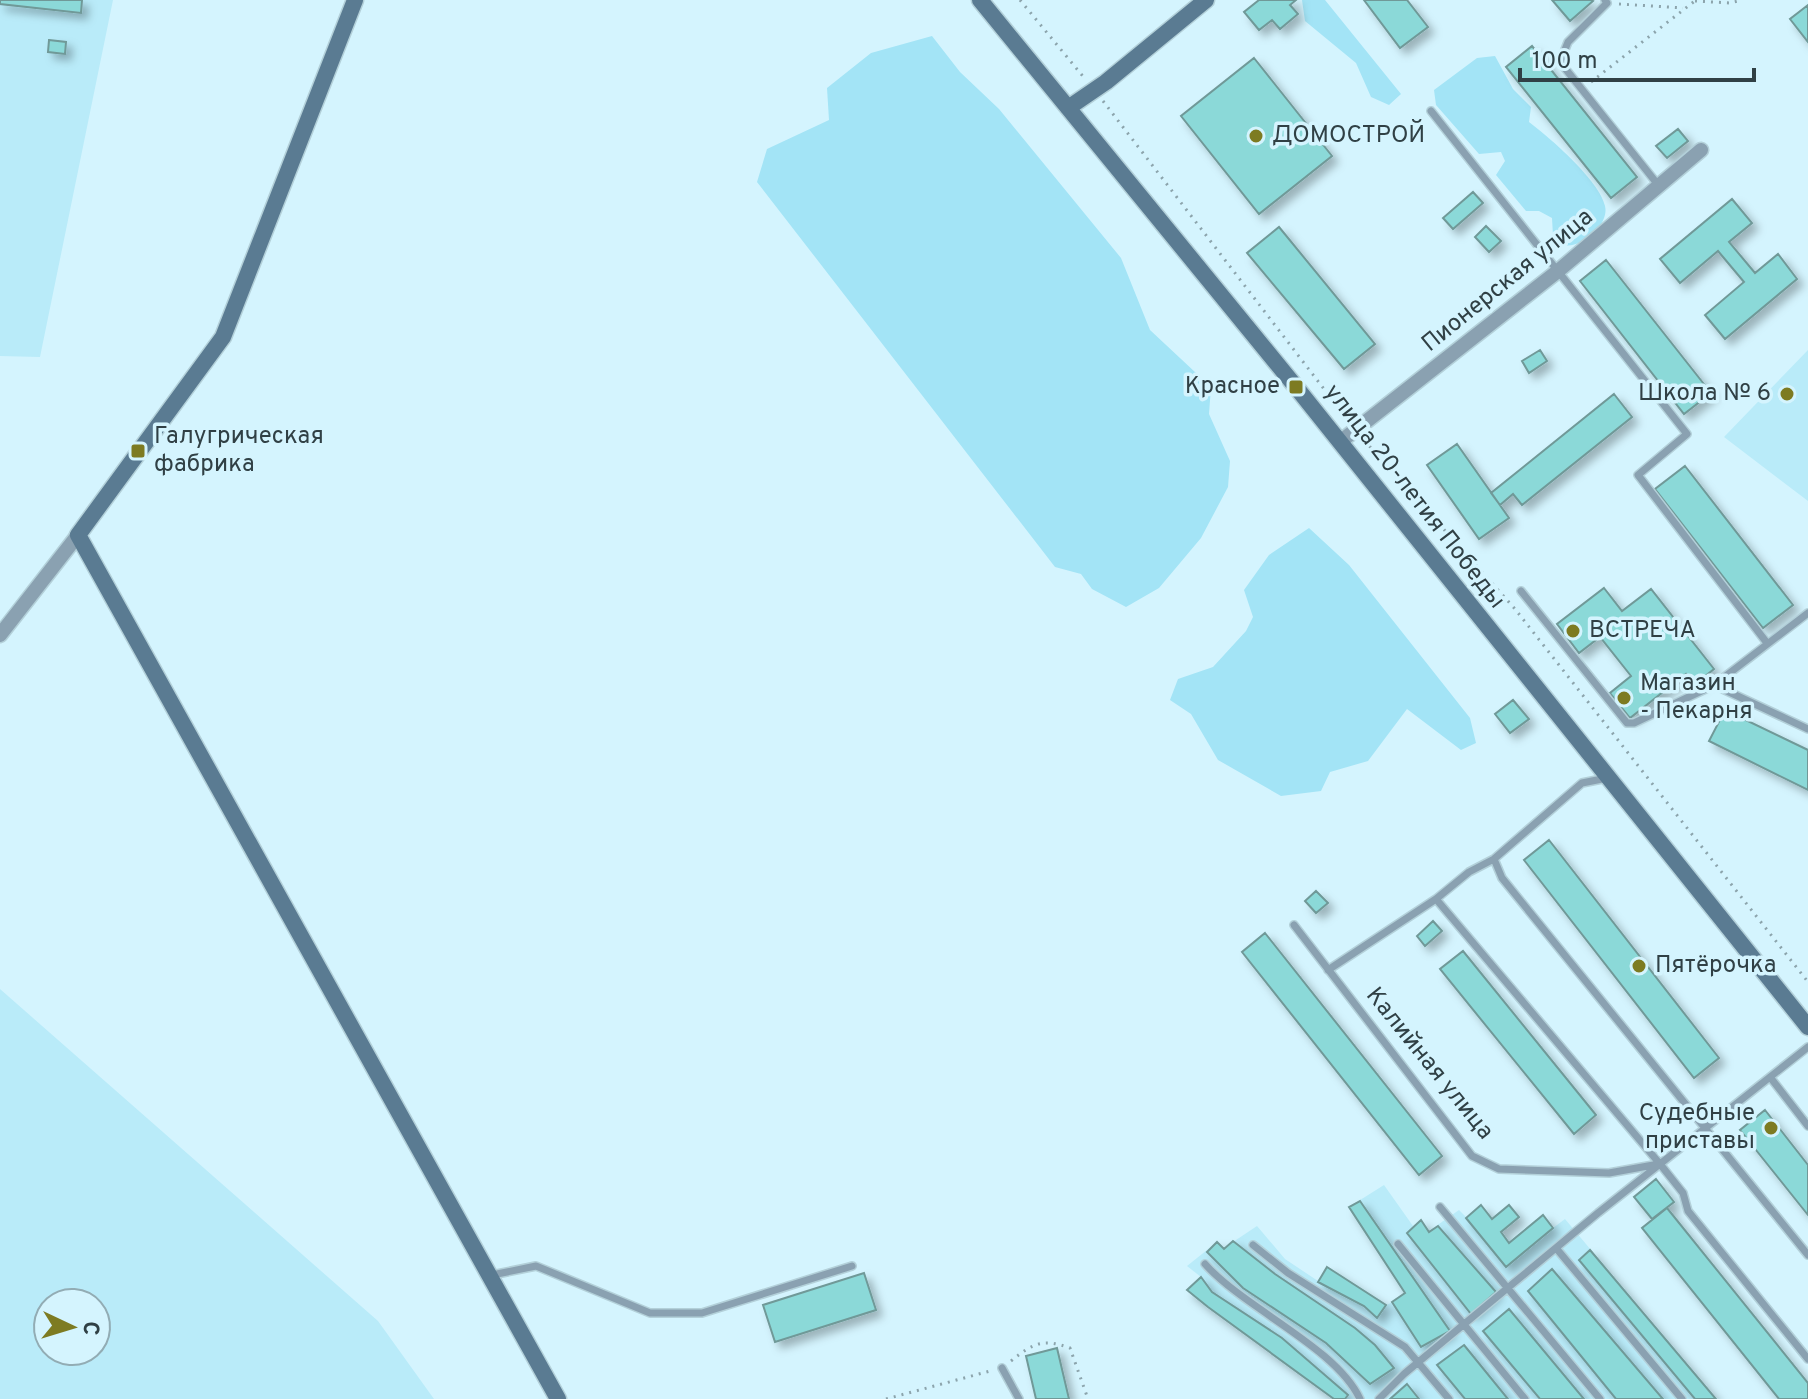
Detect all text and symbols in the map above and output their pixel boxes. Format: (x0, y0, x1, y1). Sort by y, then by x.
scale bar (1520, 32, 1754, 82)
text: 100 m (1532, 47, 1598, 77)
place label: ДОМОСТРОЙ (1272, 119, 1425, 151)
marker: ДОМОСТРОЙ (1247, 127, 1265, 145)
street label: Пионерская улица (1416, 203, 1600, 359)
place label: Красное (1185, 372, 1280, 402)
marker: Красное (1287, 378, 1305, 396)
street label: улица 20-летия Победы (1317, 379, 1511, 615)
place label: Школа № 6 (1638, 379, 1771, 409)
marker: Школа № 6 (1778, 385, 1796, 403)
place label: Галугрическая фабрика (154, 422, 324, 480)
marker: Галугрическая фабрика (129, 442, 147, 460)
place label: ВСТРЕЧА (1589, 616, 1696, 646)
marker: ВСТРЕЧА (1564, 622, 1582, 640)
place label: Магазин - Пекарня (1640, 669, 1753, 727)
marker: Магазин - Пекарня (1615, 689, 1633, 707)
place label: Пятёрочка (1655, 951, 1776, 981)
marker: Пятёрочка (1630, 957, 1648, 975)
street label: Калийная улица (1358, 982, 1500, 1146)
place label: Судебные приставы (1639, 1099, 1755, 1157)
marker: Судебные приставы (1762, 1119, 1780, 1137)
north arrow (32, 1287, 112, 1367)
text: С (75, 1320, 103, 1336)

